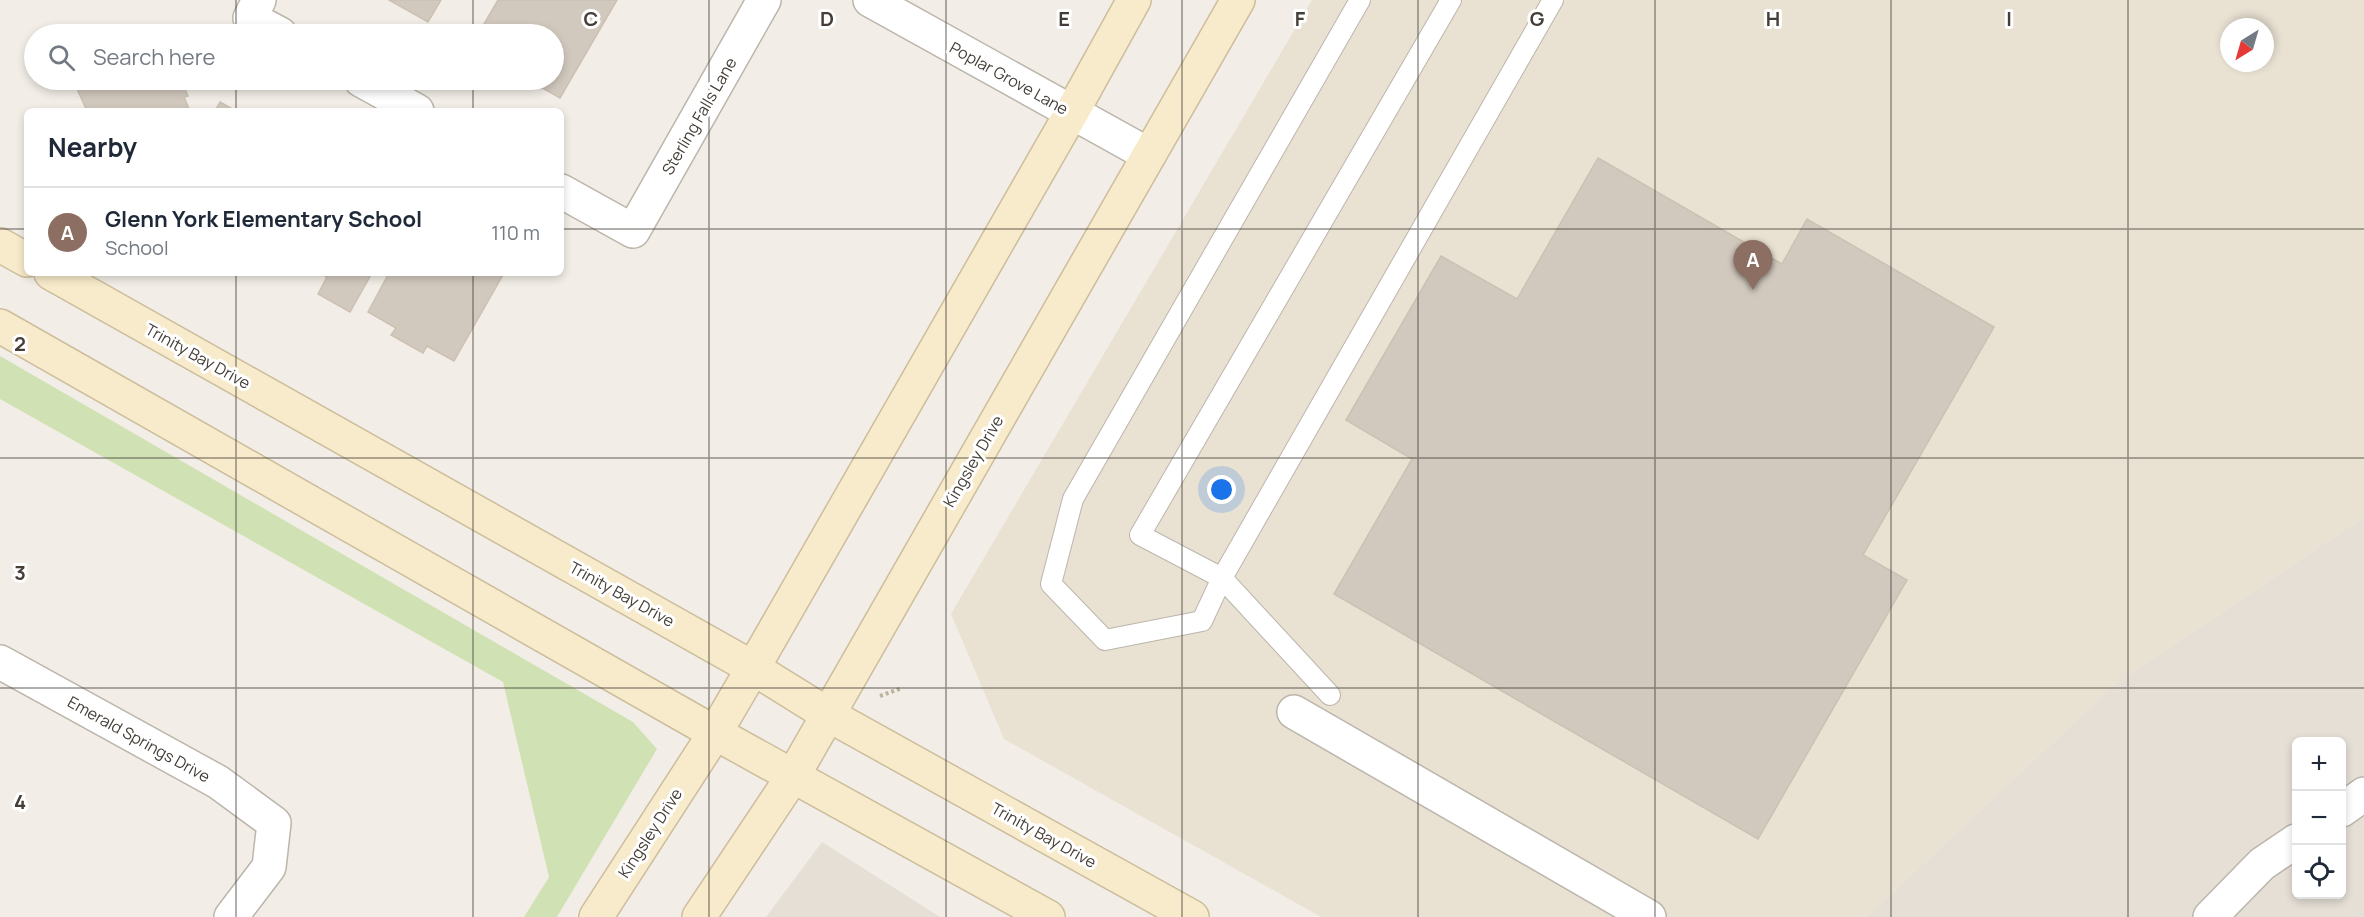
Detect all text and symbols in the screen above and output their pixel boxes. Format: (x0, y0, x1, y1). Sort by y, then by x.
text: C (584, 5, 598, 32)
text: D (820, 5, 834, 32)
text: E (1058, 5, 1070, 32)
text: F (1295, 5, 1306, 32)
text: G (1530, 5, 1545, 32)
text: H (1766, 5, 1780, 32)
text: I (2006, 5, 2012, 32)
north arrow (2220, 18, 2274, 72)
search box (24, 24, 564, 90)
street label: Poplar Grove Lane (946, 36, 1072, 120)
icon: search (45, 41, 78, 74)
text: Search here (93, 42, 215, 72)
street label: Sterling Falls Lane (656, 53, 742, 179)
text: Nearby (48, 129, 137, 165)
text: Glenn York Elementary School (105, 204, 422, 234)
text: A (61, 219, 74, 246)
text: 110 m (491, 219, 540, 246)
text: School (105, 234, 169, 261)
pin: A (1734, 240, 1772, 290)
street label: Trinity Bay Drive (142, 318, 254, 394)
text: 2 (14, 330, 26, 357)
street label: Kingsley Drive (938, 411, 1008, 511)
your location (1207, 475, 1236, 504)
street label: Trinity Bay Drive (566, 556, 678, 632)
text: 3 (14, 559, 26, 586)
street label: Emerald Springs Drive (64, 691, 214, 787)
map controls (2292, 737, 2346, 899)
button: + (2292, 737, 2346, 791)
street label: Kingsley Drive (613, 784, 687, 882)
text: 4 (14, 788, 26, 815)
button: − (2292, 791, 2346, 845)
street label: Trinity Bay Drive (988, 797, 1100, 873)
button: locate (2292, 845, 2346, 899)

